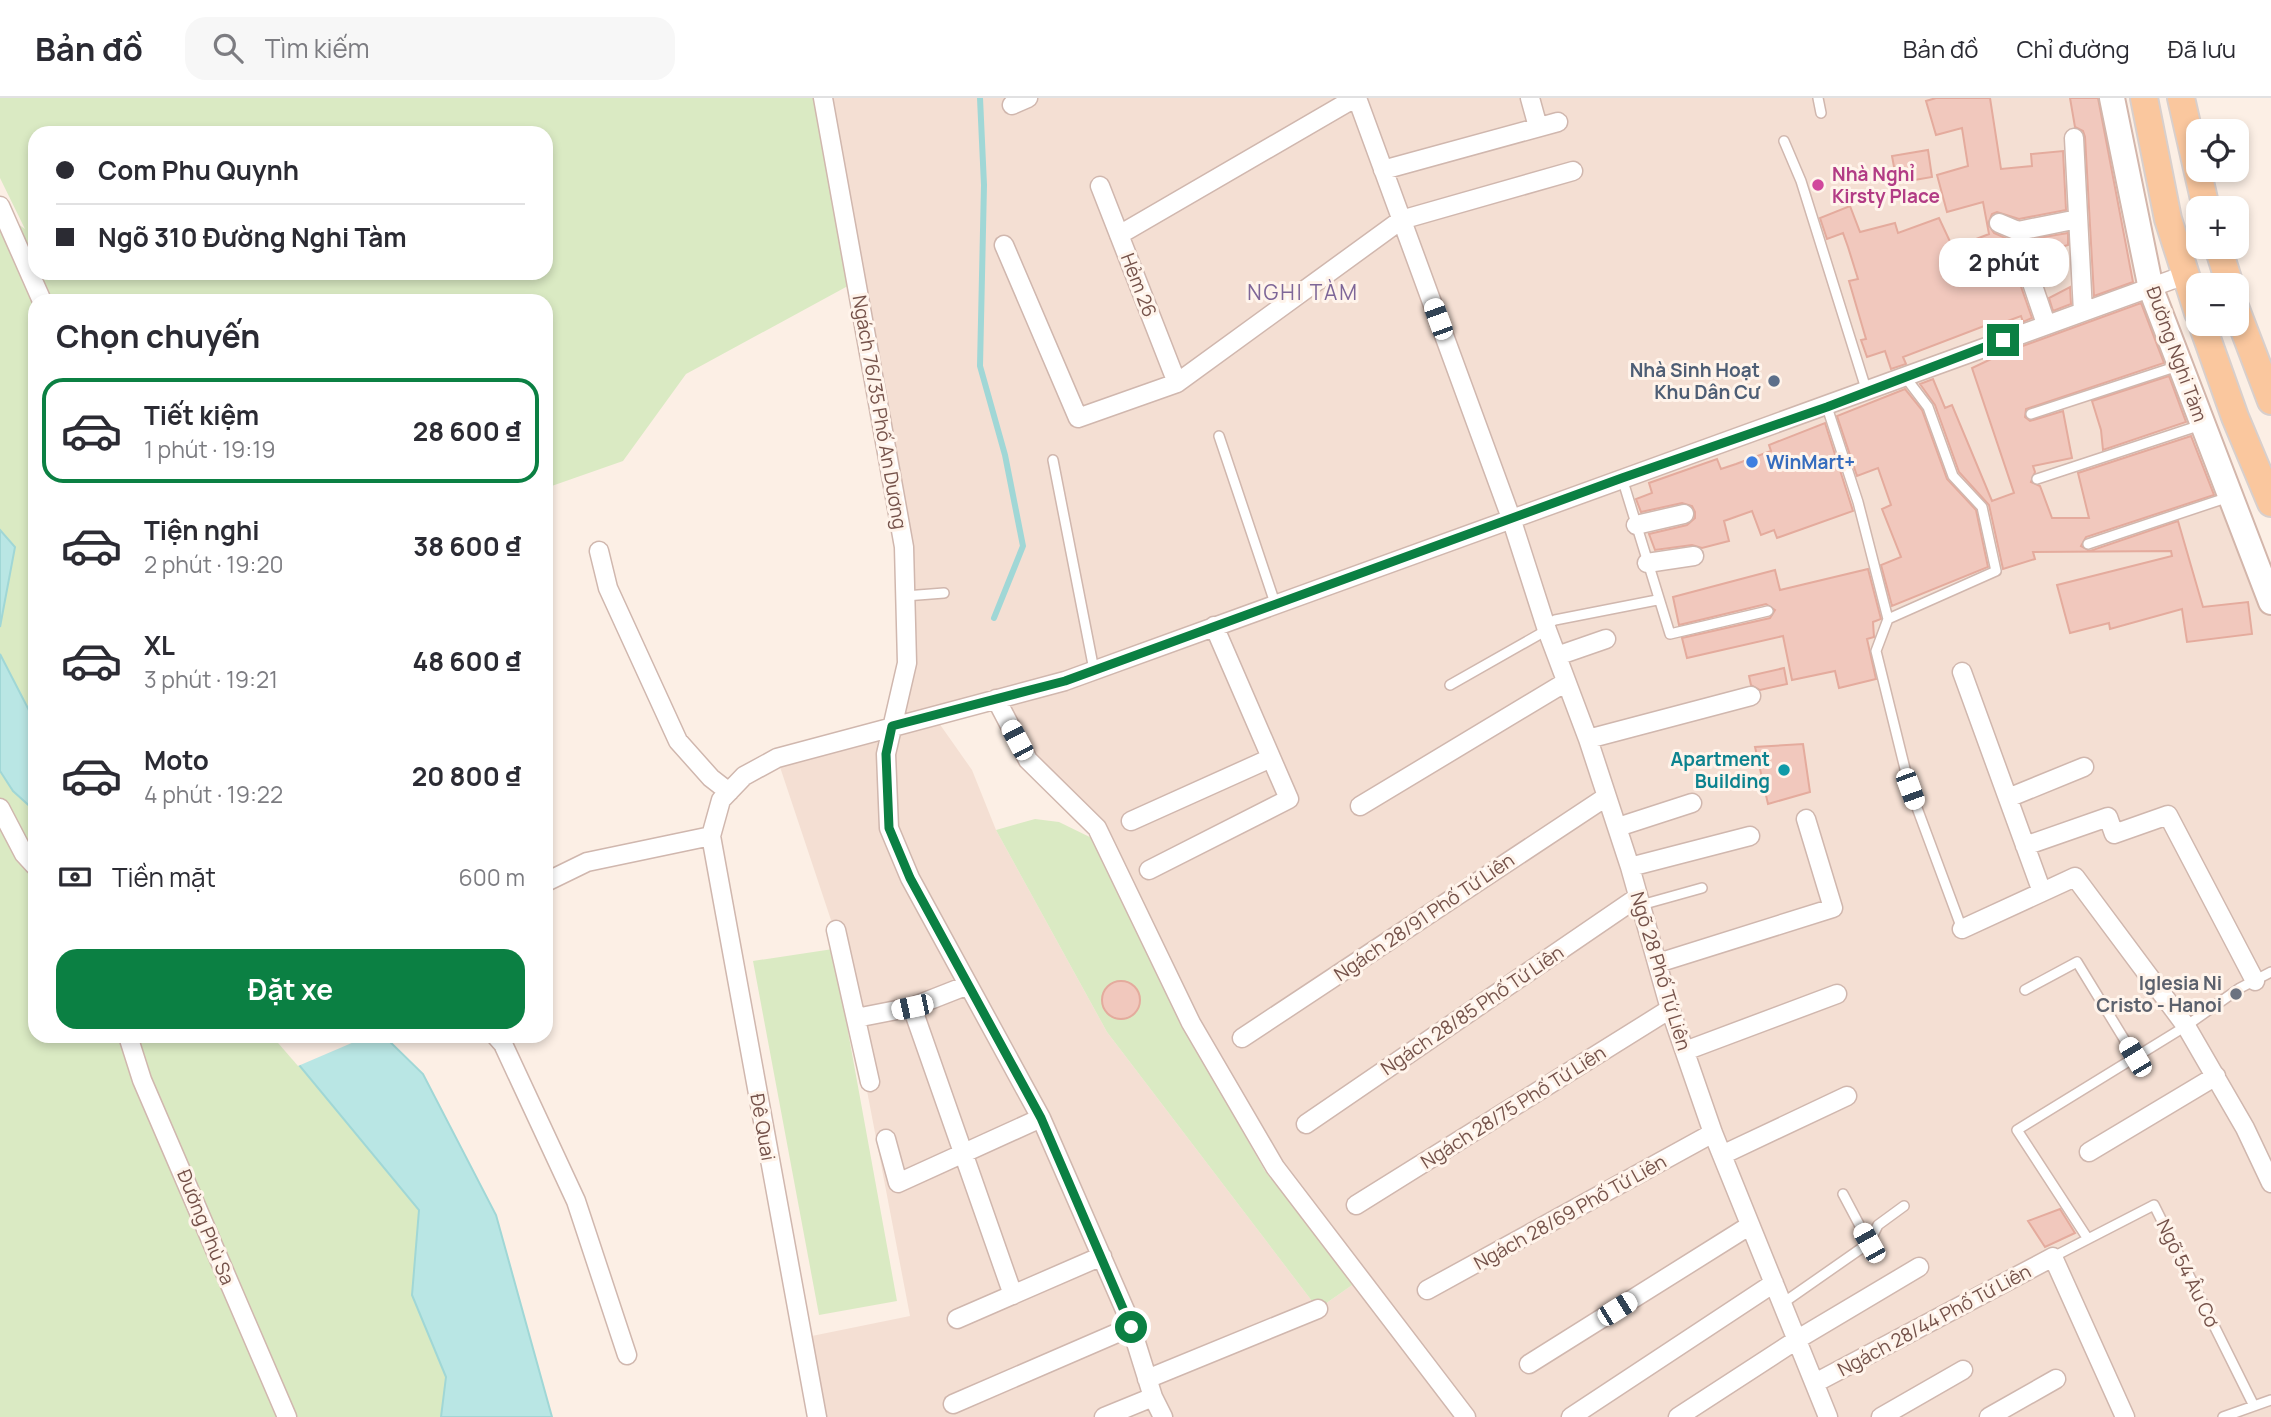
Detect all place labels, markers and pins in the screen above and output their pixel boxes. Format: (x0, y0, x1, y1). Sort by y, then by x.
place label: Nhà Nghỉ Kirsty Place (1832, 161, 1940, 209)
marker: Nhà Nghỉ Kirsty Place (1810, 177, 1826, 193)
place label: Nhà Sinh Hoạt Khu Dân Cư (1630, 357, 1761, 405)
marker: Nhà Sinh Hoạt Khu Dân Cư (1766, 373, 1782, 389)
place label: WinMart+ (1766, 449, 1855, 475)
marker: WinMart+ (1744, 454, 1760, 470)
place label: Apartment Building (1671, 746, 1770, 794)
marker: Apartment Building (1776, 762, 1792, 778)
place label: Iglesia Ni Cristo - Hanoi (2096, 970, 2222, 1018)
marker: Iglesia Ni Cristo - Hanoi (2228, 986, 2244, 1002)

